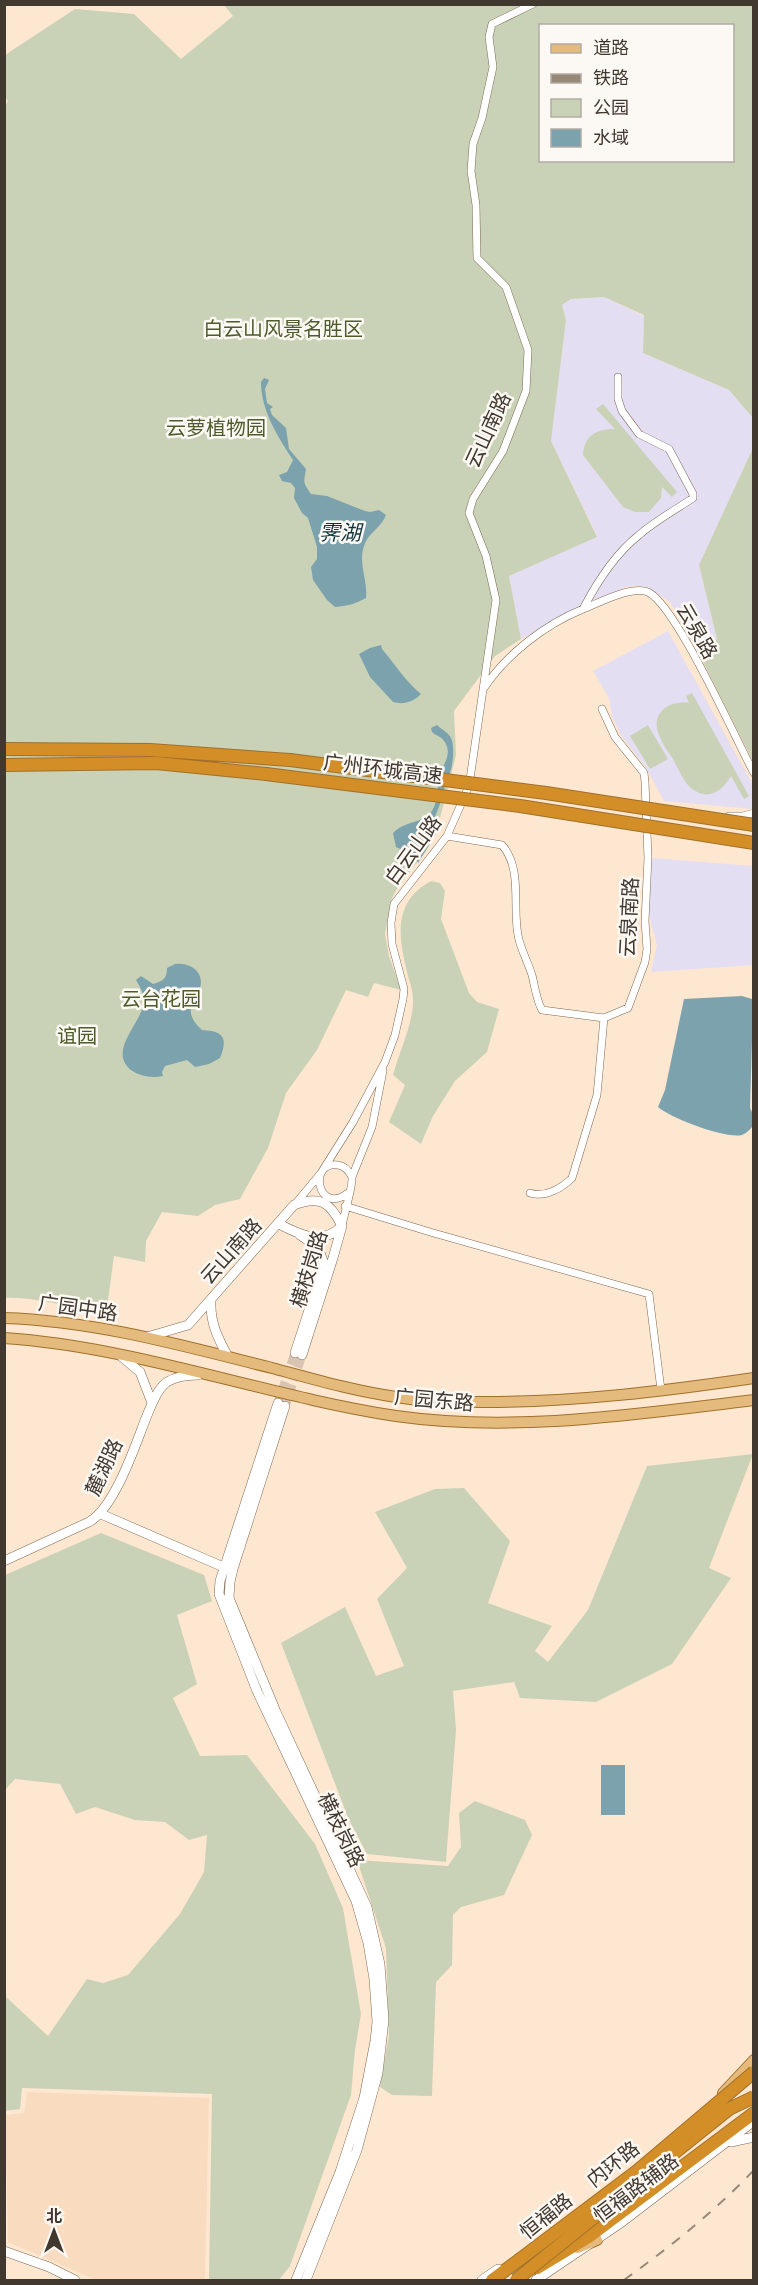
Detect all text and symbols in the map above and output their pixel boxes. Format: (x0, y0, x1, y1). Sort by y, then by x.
legend (539, 24, 734, 162)
text: 道路 (593, 37, 629, 58)
text: 铁路 (593, 67, 629, 88)
text: 公园 (593, 97, 629, 118)
text: 水域 (593, 127, 629, 148)
park label: 白云山风景名胜区 (203, 317, 363, 341)
street label: 云山南路 (460, 389, 516, 471)
park label: 云萝植物园 (166, 416, 266, 440)
water label: 霁湖 (319, 521, 364, 545)
street label: 云泉路 (672, 599, 722, 663)
street label: 广州环城高速 (322, 750, 444, 788)
street label: 白云山路 (380, 811, 446, 889)
street label: 云泉南路 (615, 876, 643, 958)
park label: 云台花园 (121, 987, 201, 1011)
park label: 谊园 (57, 1024, 97, 1048)
street label: 云山南路 (195, 1213, 267, 1289)
street label: 横枝岗路 (286, 1227, 332, 1311)
street label: 广园中路 (37, 1291, 119, 1325)
street label: 广园东路 (393, 1385, 475, 1415)
street label: 麓湖路 (80, 1435, 128, 1499)
street label: 横枝岗路 (313, 1789, 369, 1871)
street label: 内环路 (582, 2136, 644, 2192)
street label: 恒福路辅路 (589, 2148, 683, 2228)
street label: 恒福路 (515, 2188, 577, 2244)
north arrow (24, 2201, 84, 2261)
text: 北 (46, 2207, 62, 2226)

